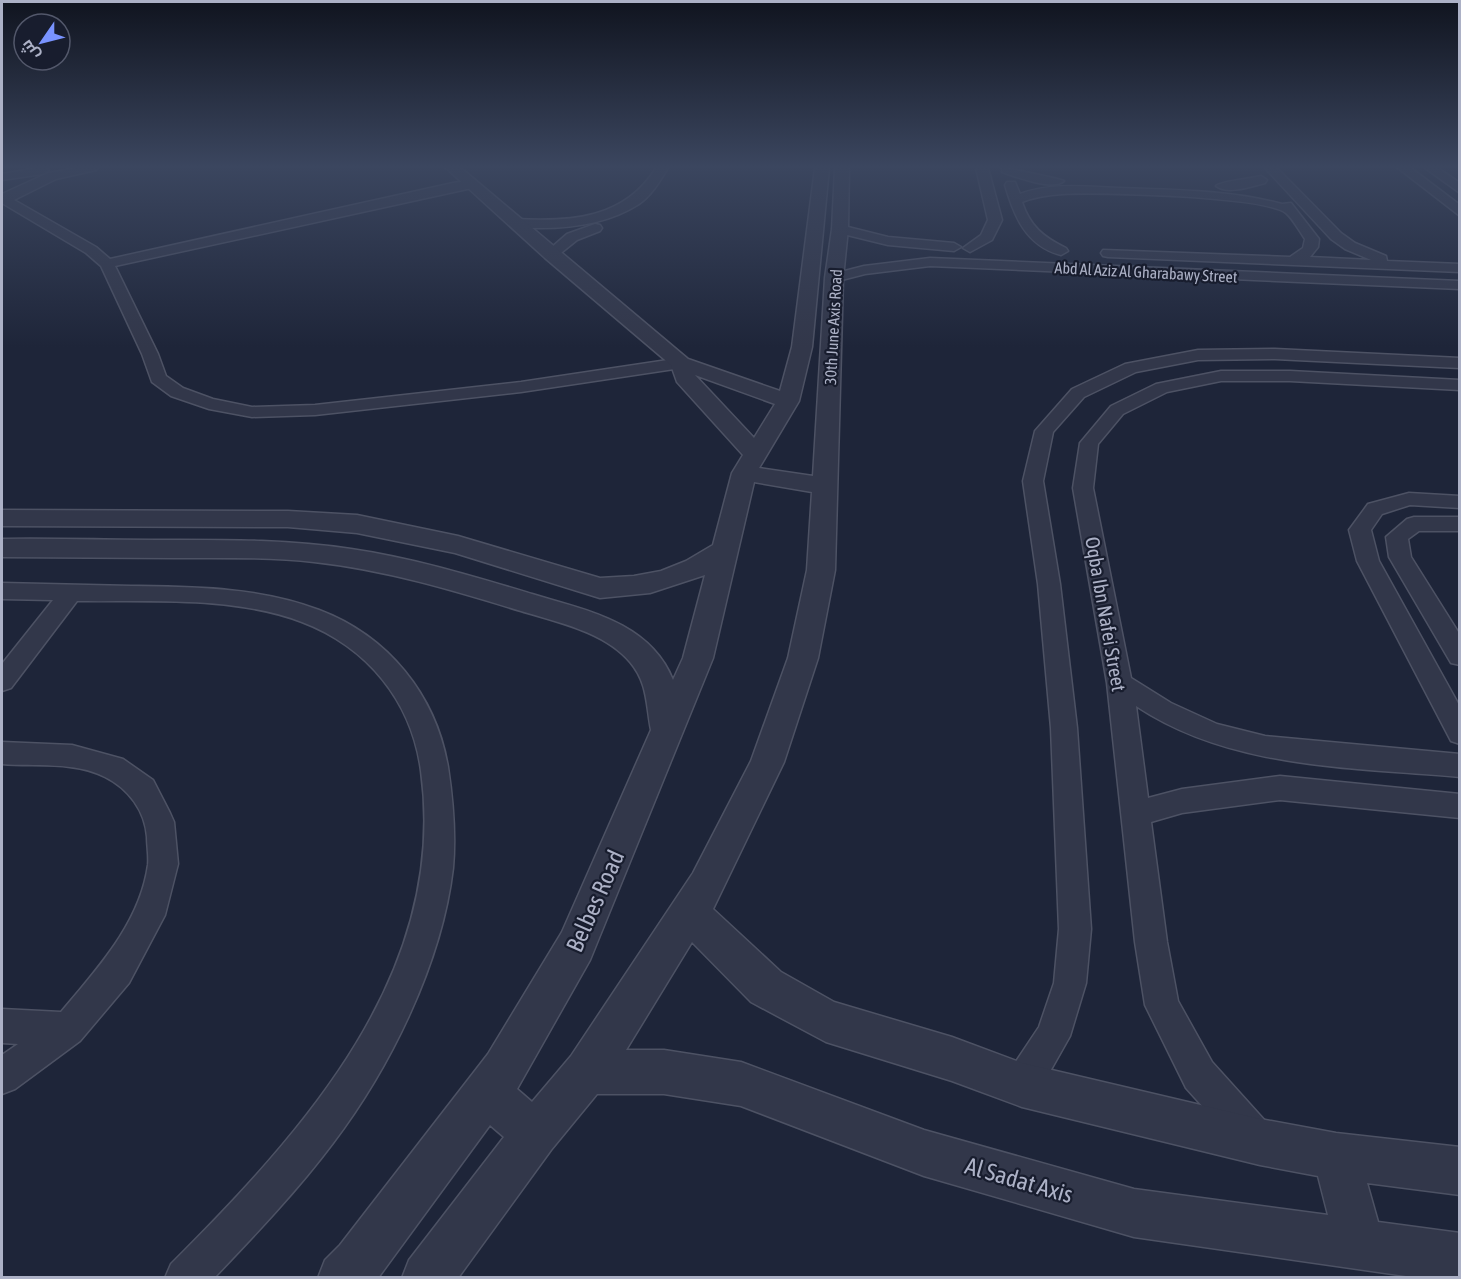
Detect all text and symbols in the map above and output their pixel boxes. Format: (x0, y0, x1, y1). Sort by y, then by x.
north arrow (12, 12, 72, 72)
text: ش (16, 36, 44, 64)
street label: Abd Al Aziz Al Gharabawy Street (1054, 258, 1238, 287)
street label: 30th June Axis Road (821, 269, 845, 385)
street label: Oqba Ibn Nafei Street (1081, 535, 1131, 693)
street label: Belbes Road (561, 846, 629, 956)
street label: Al Sadat Axis (962, 1152, 1076, 1208)

